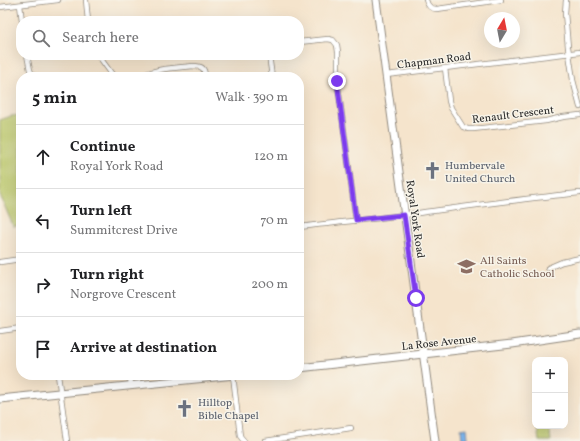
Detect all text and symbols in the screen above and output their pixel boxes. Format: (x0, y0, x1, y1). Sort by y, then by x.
north arrow (484, 12, 520, 48)
search box (16, 16, 304, 60)
icon: search (30, 27, 52, 49)
text: Search here (62, 28, 139, 49)
street label: Chapman Road (396, 50, 472, 73)
route end (328, 72, 346, 90)
text: 5 min (32, 87, 77, 110)
text: Walk · 390 m (215, 89, 288, 107)
street label: Renault Crescent (471, 103, 555, 128)
text: Continue (70, 137, 135, 158)
icon: ahead (32, 146, 54, 168)
text: 120 m (254, 148, 288, 166)
text: Royal York Road (70, 158, 163, 176)
place label: Humbervale United Church (445, 159, 516, 187)
church icon: Humbervale United Church (422, 161, 442, 181)
street label: Royal York Road (402, 179, 427, 259)
text: Turn left (70, 201, 132, 222)
icon: left (32, 210, 54, 232)
text: 70 m (260, 212, 288, 230)
text: Summitcrest Drive (70, 222, 178, 240)
place label: All Saints Catholic School (480, 254, 555, 282)
school or university icon: All Saints Catholic School (457, 256, 477, 276)
text: Turn right (70, 265, 144, 286)
icon: right (32, 274, 54, 296)
text: 200 m (251, 276, 288, 294)
text: Norgrove Crescent (70, 286, 176, 304)
route start (407, 289, 425, 307)
street label: La Rose Avenue (401, 332, 477, 355)
icon: arrive (32, 338, 54, 360)
text: Arrive at destination (70, 338, 217, 359)
map controls (532, 357, 568, 429)
button: + (532, 357, 568, 393)
button: − (532, 393, 568, 429)
place label: Hilltop Bible Chapel (198, 396, 259, 424)
church icon: Hilltop Bible Chapel (175, 398, 195, 418)

